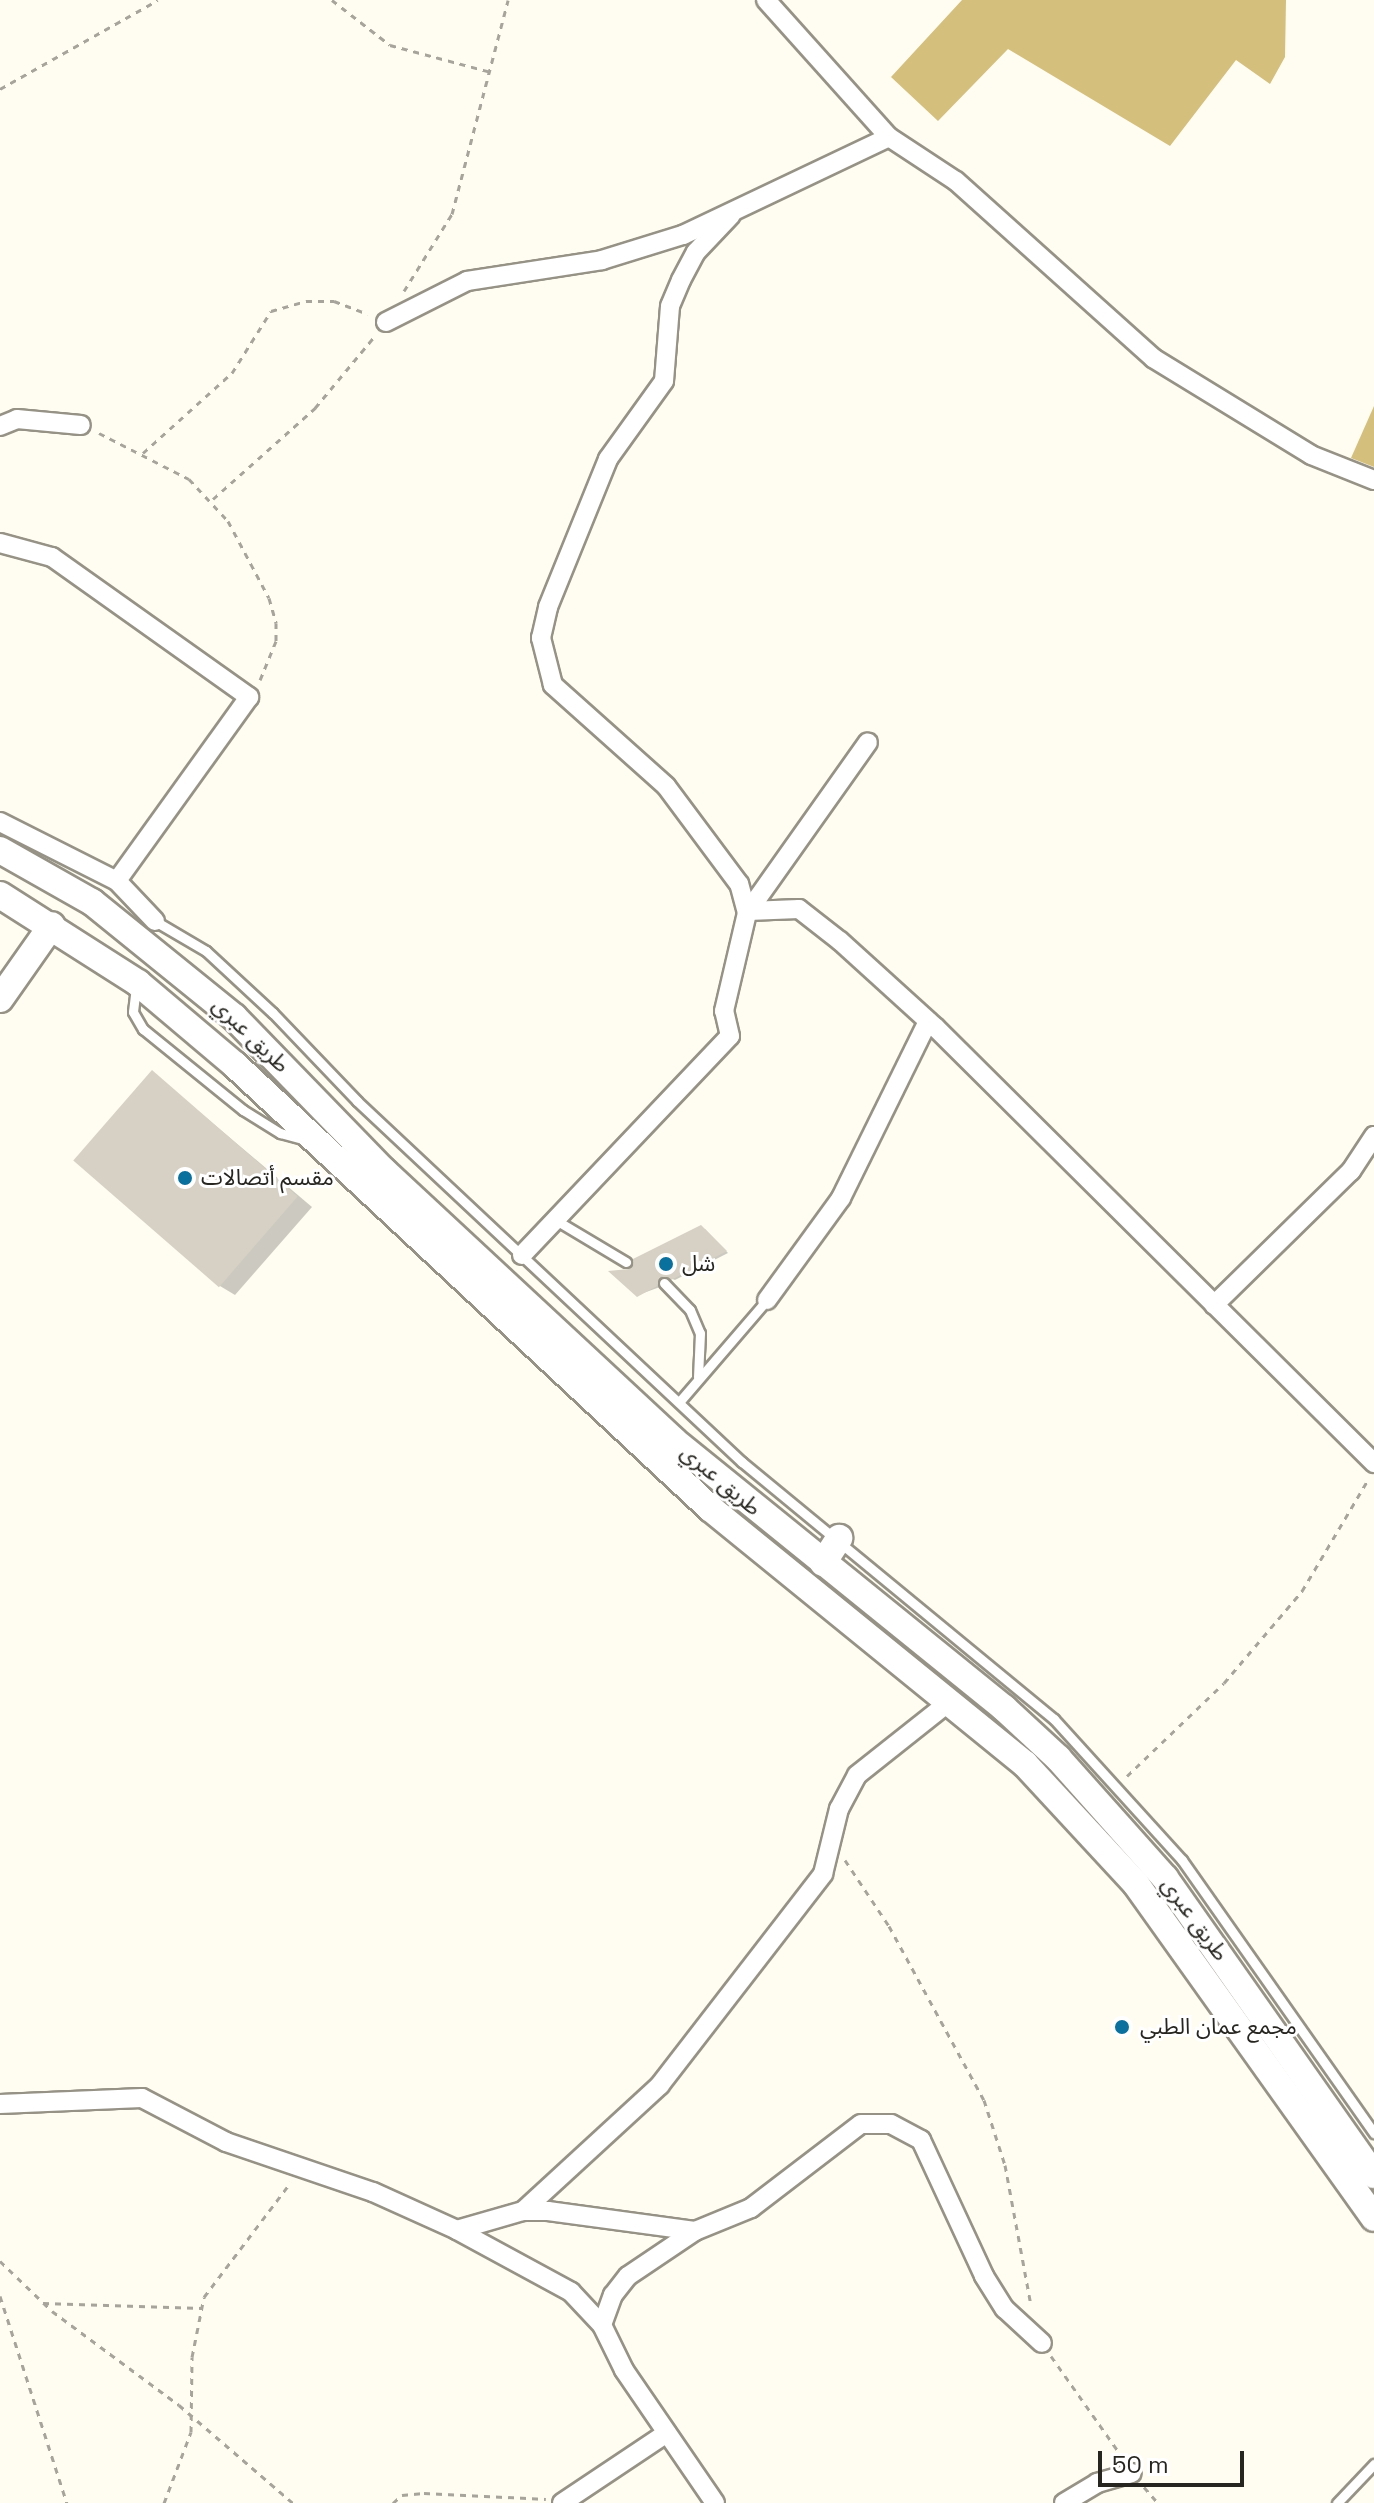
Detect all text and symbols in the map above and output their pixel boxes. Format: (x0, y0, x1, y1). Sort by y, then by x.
street label: طريق عبري (207, 992, 295, 1078)
place label: مقسم أتصالات (201, 1165, 334, 1191)
marker: مقسم أتصالات (176, 1169, 194, 1187)
place label: شل (682, 1251, 715, 1277)
marker: شل (657, 1255, 675, 1273)
street label: طريق عبري (675, 1439, 767, 1521)
street label: طريق عبري (1156, 1872, 1234, 1966)
place label: مجمع عمان الطبي (1140, 2014, 1297, 2040)
marker: مجمع عمان الطبي (1111, 2016, 1133, 2038)
scale bar (1102, 2435, 1248, 2485)
text: 50 m (1112, 2449, 1169, 2480)

